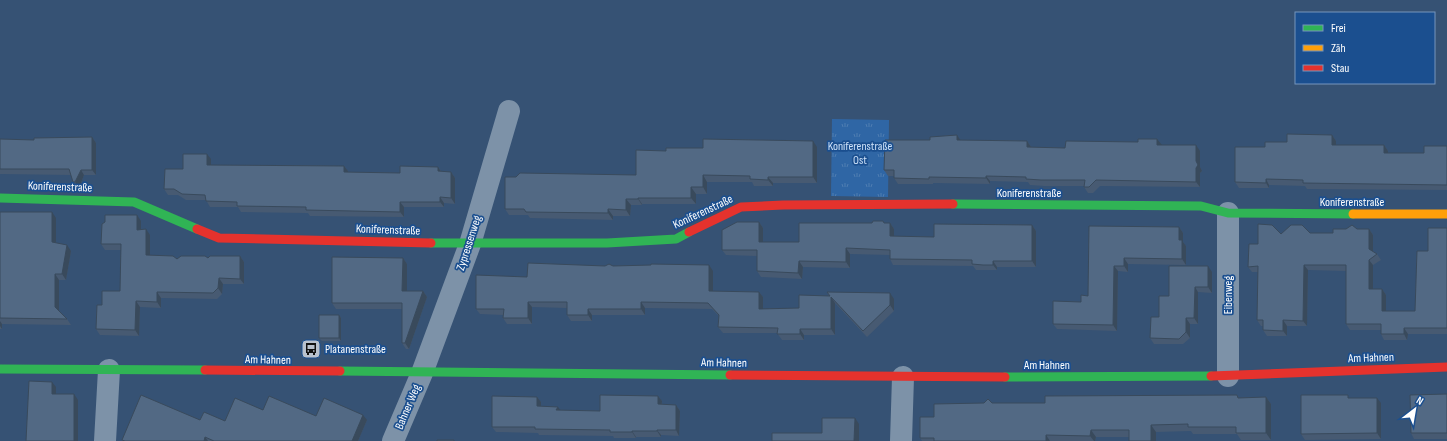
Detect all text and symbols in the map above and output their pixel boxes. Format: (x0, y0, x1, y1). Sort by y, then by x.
legend (1295, 12, 1435, 84)
text: Frei (1331, 21, 1346, 36)
text: Zäh (1331, 41, 1346, 56)
text: Stau (1331, 61, 1349, 76)
park label: Koniferenstraße Ost (828, 139, 892, 168)
street label: Koniferenstraße (28, 178, 93, 196)
street label: Koniferenstraße (997, 186, 1061, 201)
street label: Koniferenstraße (671, 191, 736, 232)
street label: Koniferenstraße (1320, 195, 1384, 210)
street label: Zypressenweg (453, 213, 485, 273)
street label: Koniferenstraße (356, 221, 421, 239)
street label: Eibenweg (1221, 276, 1236, 314)
bus stop icon: Platanenstraße (300, 338, 322, 360)
place label: Platanenstraße (325, 342, 386, 357)
street label: Am Hahnen (1347, 350, 1394, 366)
street label: Am Hahnen (244, 352, 291, 368)
street label: Am Hahnen (700, 355, 747, 371)
street label: Am Hahnen (1023, 358, 1070, 373)
street label: Bahner Weg (392, 382, 424, 432)
north arrow (1395, 389, 1435, 429)
text: N (1414, 394, 1426, 408)

